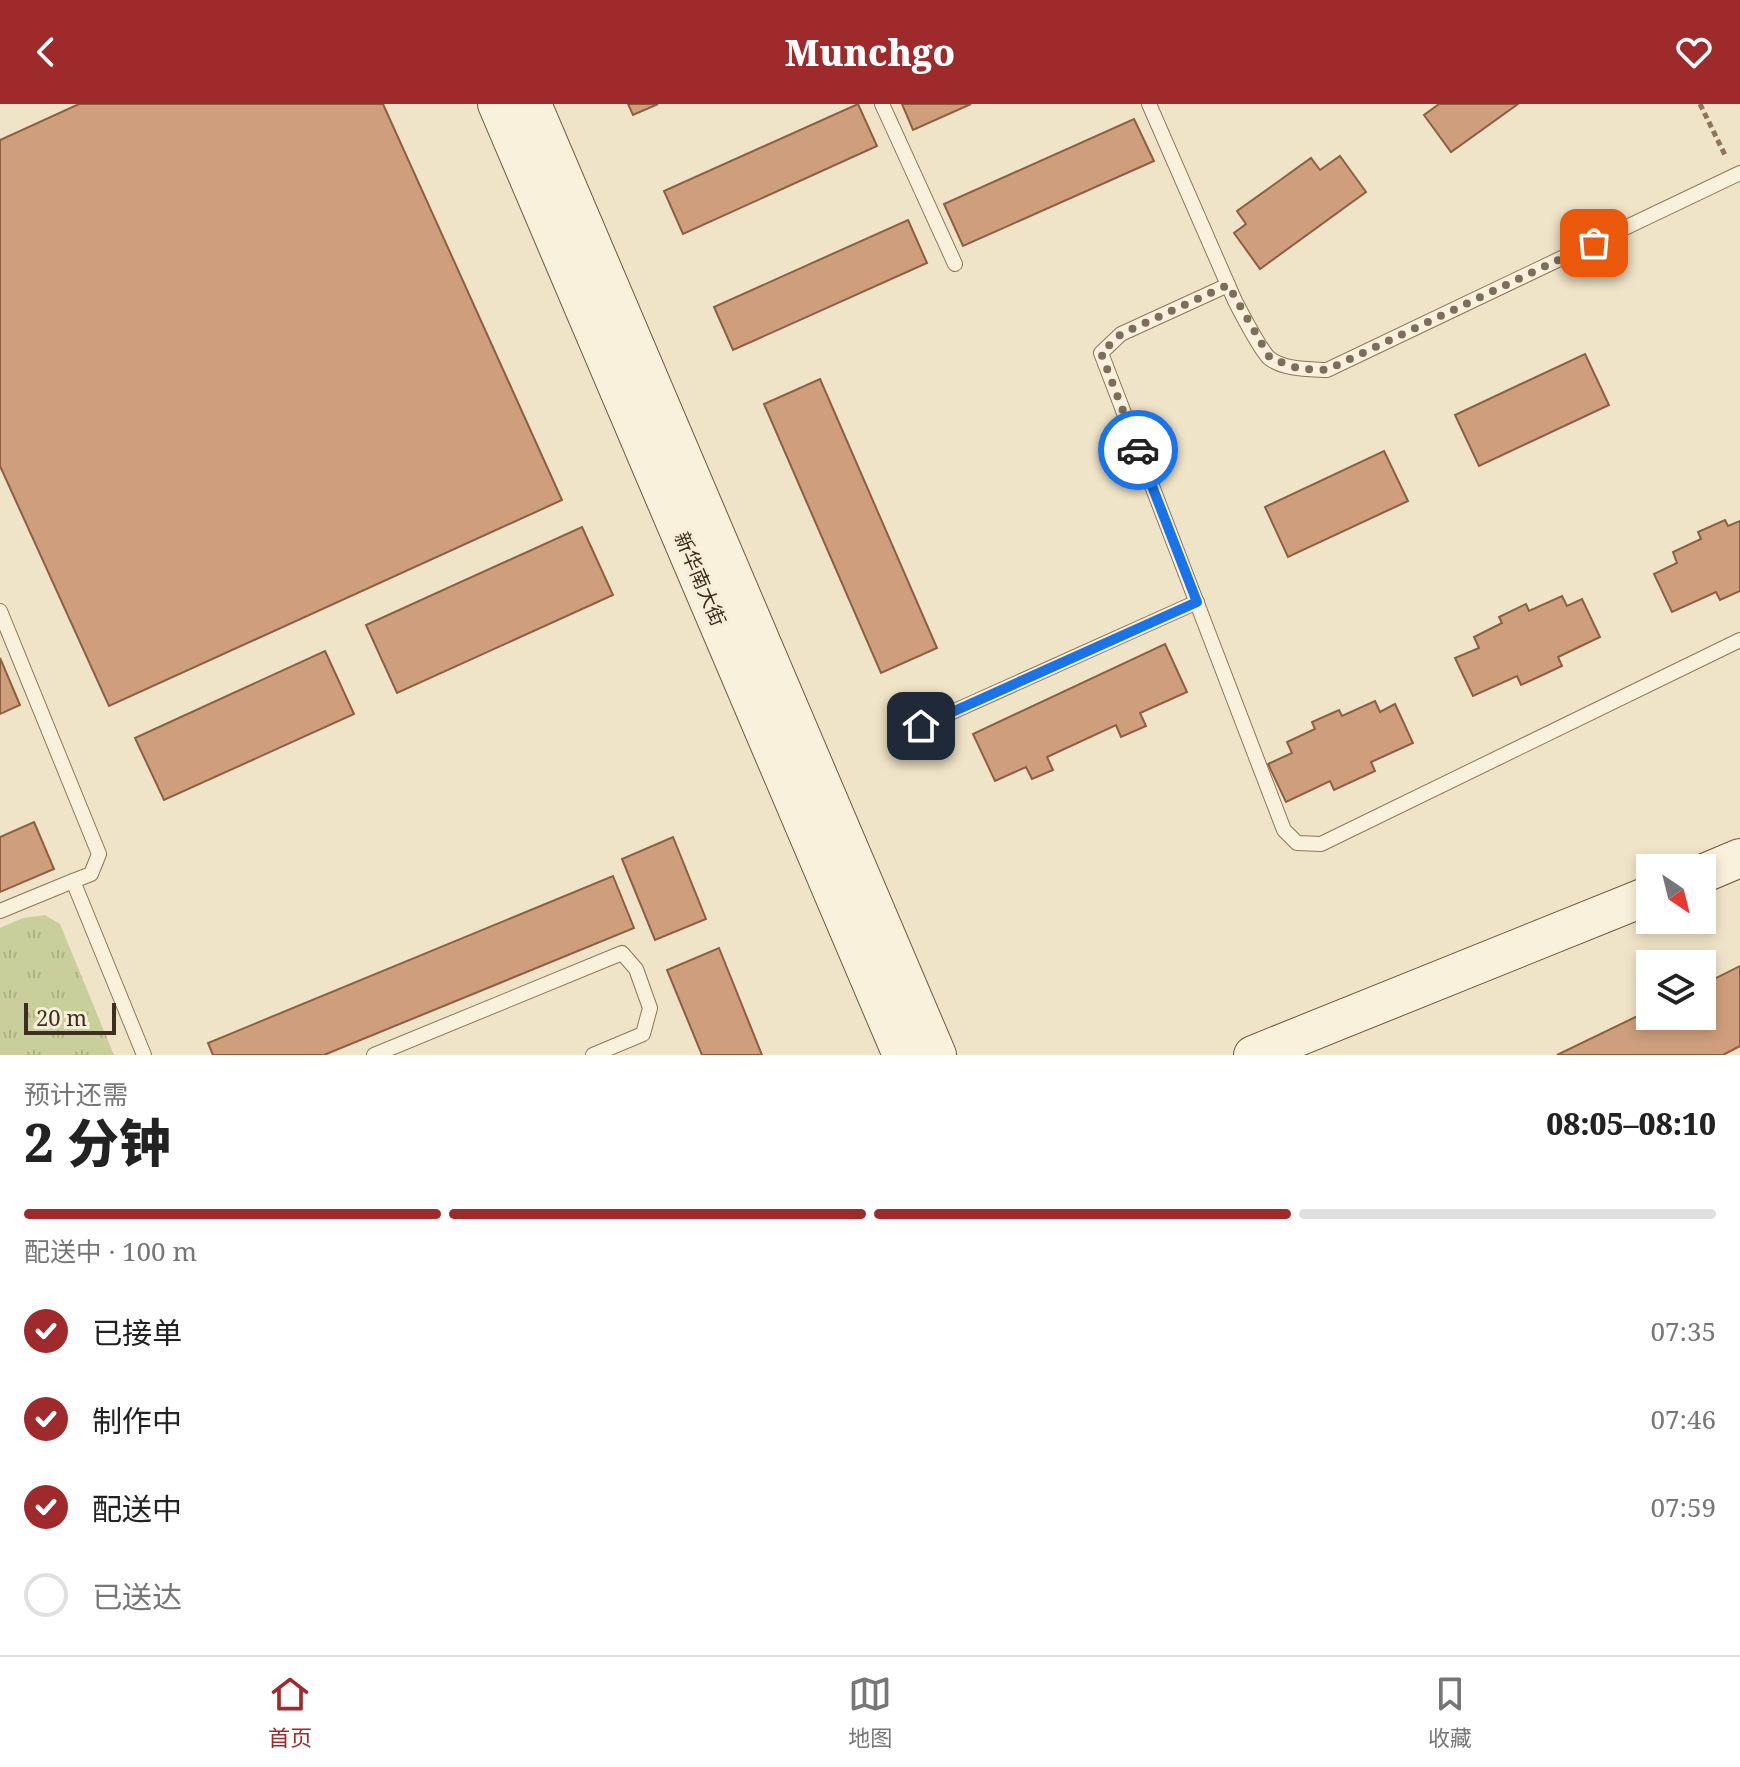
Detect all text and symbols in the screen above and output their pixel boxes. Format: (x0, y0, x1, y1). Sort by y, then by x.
text: Munchgo (785, 28, 955, 77)
icon: back (24, 30, 68, 74)
icon: heart (1672, 30, 1716, 74)
pin (1560, 209, 1628, 277)
icon: bag (1572, 221, 1616, 265)
courier (1098, 410, 1178, 490)
icon: car (1116, 428, 1160, 472)
street label: 新华南大街 (668, 528, 732, 630)
pin (887, 692, 955, 760)
icon: home (899, 704, 943, 748)
north arrow (1636, 854, 1716, 934)
map controls (1636, 854, 1716, 1030)
button: layers (1636, 950, 1716, 1030)
scale bar (24, 999, 116, 1035)
text: 20 m (36, 1002, 87, 1032)
text: 预计还需 (24, 1076, 128, 1112)
text: 08:05–08:10 (1546, 1103, 1716, 1144)
text: 2 分钟 (24, 1106, 171, 1177)
text: 配送中 · 100 m (24, 1233, 197, 1269)
icon: check (24, 1309, 68, 1353)
text: 已接单 (92, 1312, 182, 1353)
text: 07:35 (1650, 1313, 1716, 1349)
icon: check (24, 1397, 68, 1441)
text: 制作中 (92, 1400, 182, 1441)
text: 07:46 (1650, 1401, 1716, 1437)
icon: check (24, 1485, 68, 1529)
text: 配送中 (92, 1488, 182, 1529)
text: 07:59 (1650, 1489, 1716, 1525)
text: 已送达 (92, 1576, 182, 1617)
tab: 首页 (268, 1672, 312, 1752)
tab: 地图 (848, 1672, 892, 1752)
tab: 收藏 (1428, 1672, 1472, 1752)

